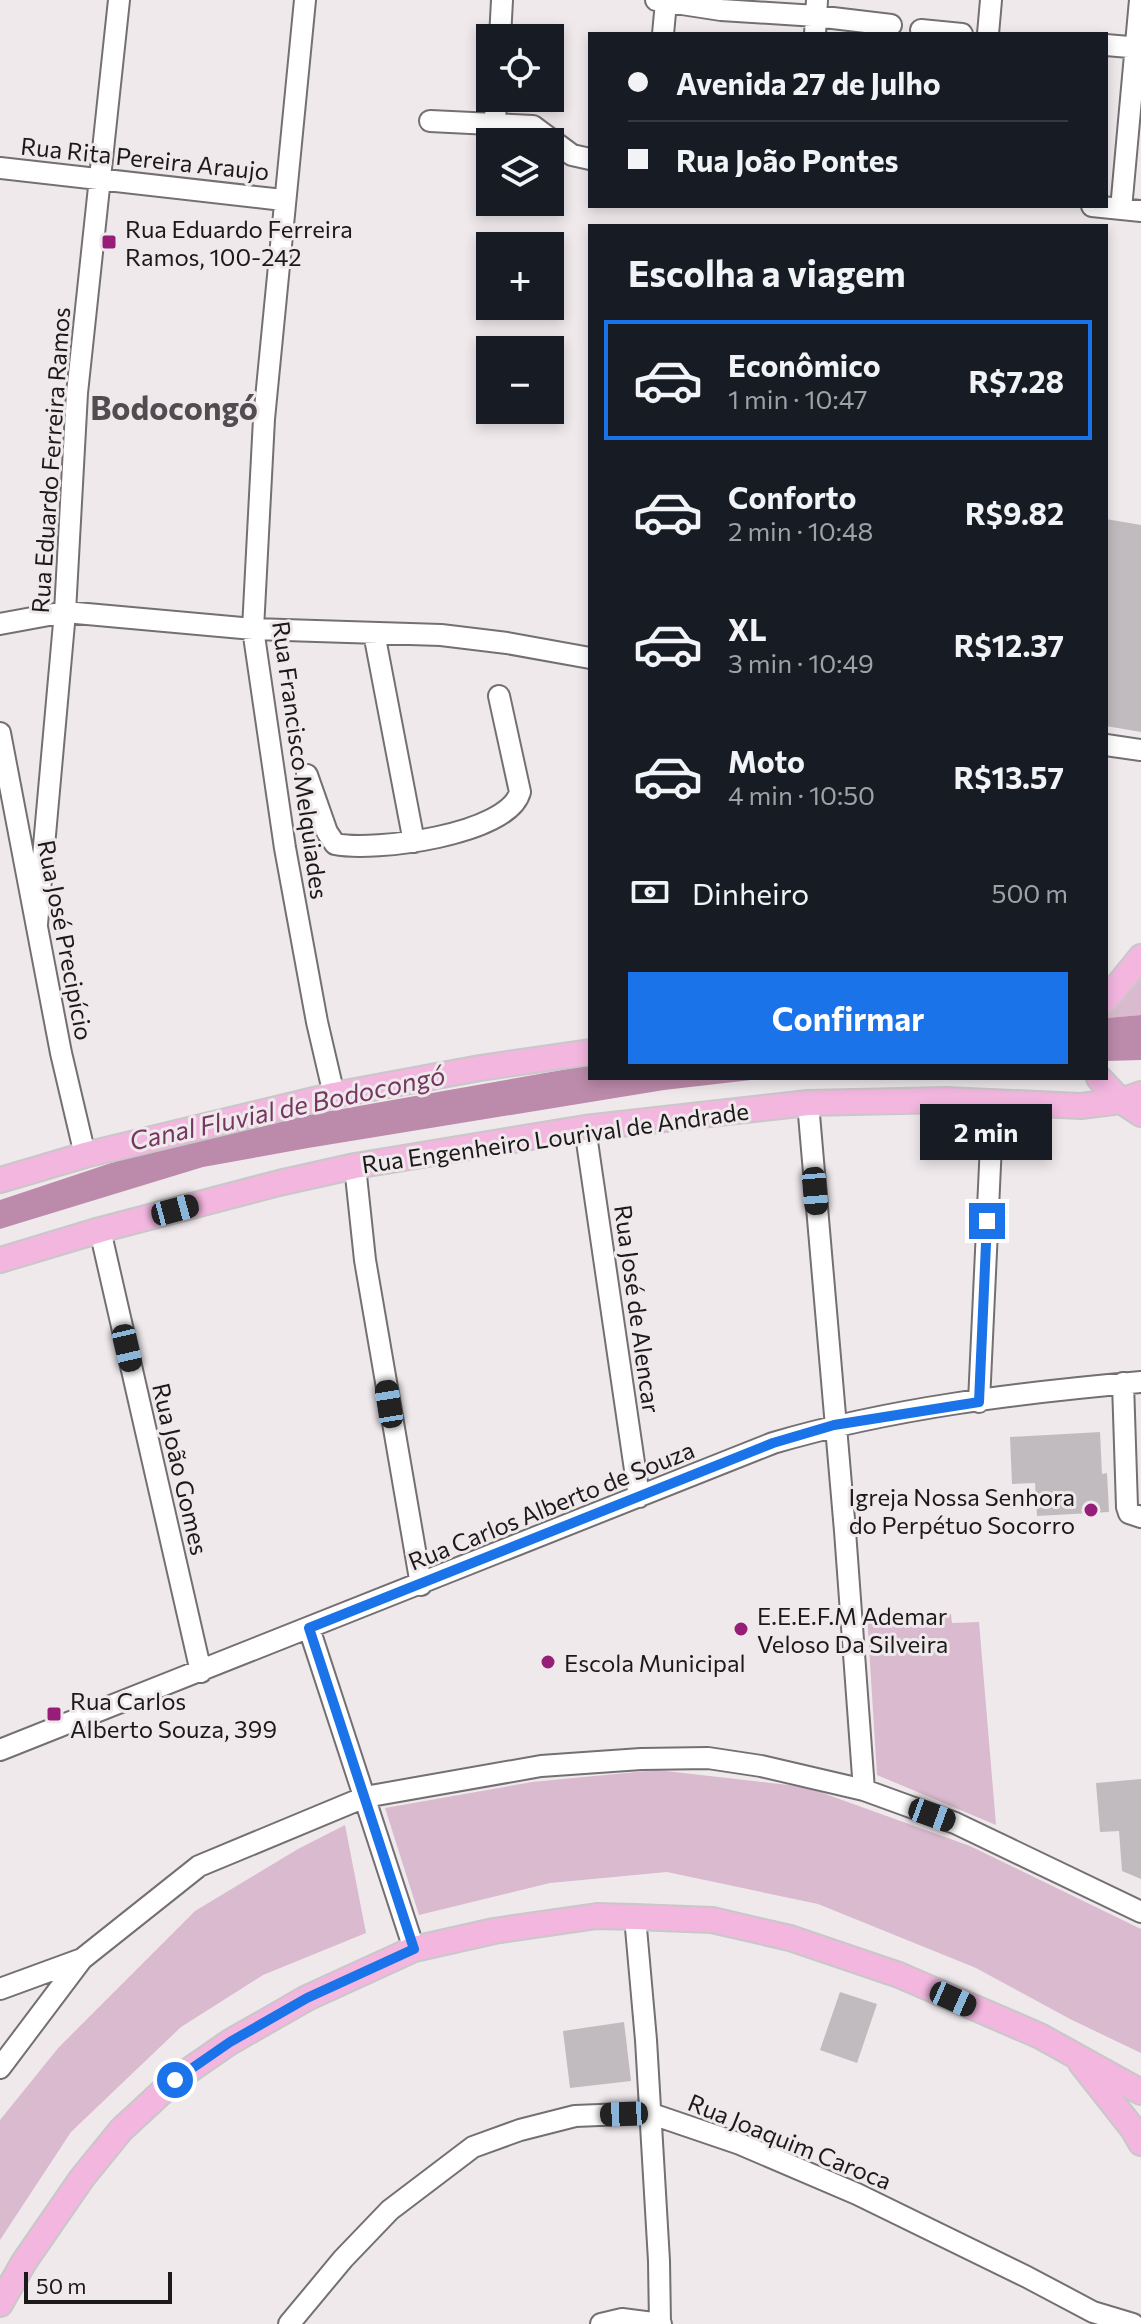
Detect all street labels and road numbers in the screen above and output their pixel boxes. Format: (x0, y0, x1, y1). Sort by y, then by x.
street label: Rua Rita Pereira Araujo (19, 131, 271, 185)
street label: Rua Eduardo Ferreira Ramos (25, 306, 75, 614)
street label: Rua Francisco Melquiades (267, 619, 335, 901)
street label: Rua José Precipício (32, 837, 100, 1043)
street label: Rua Engenheiro Lourival de Andrade (360, 1095, 750, 1179)
street label: Rua José de Alencar (609, 1203, 667, 1415)
street label: Rua João Gomes (147, 1380, 215, 1558)
street label: Rua Carlos Alberto de Souza (404, 1434, 698, 1576)
street label: Rua Joaquim Caroca (684, 2087, 896, 2195)

